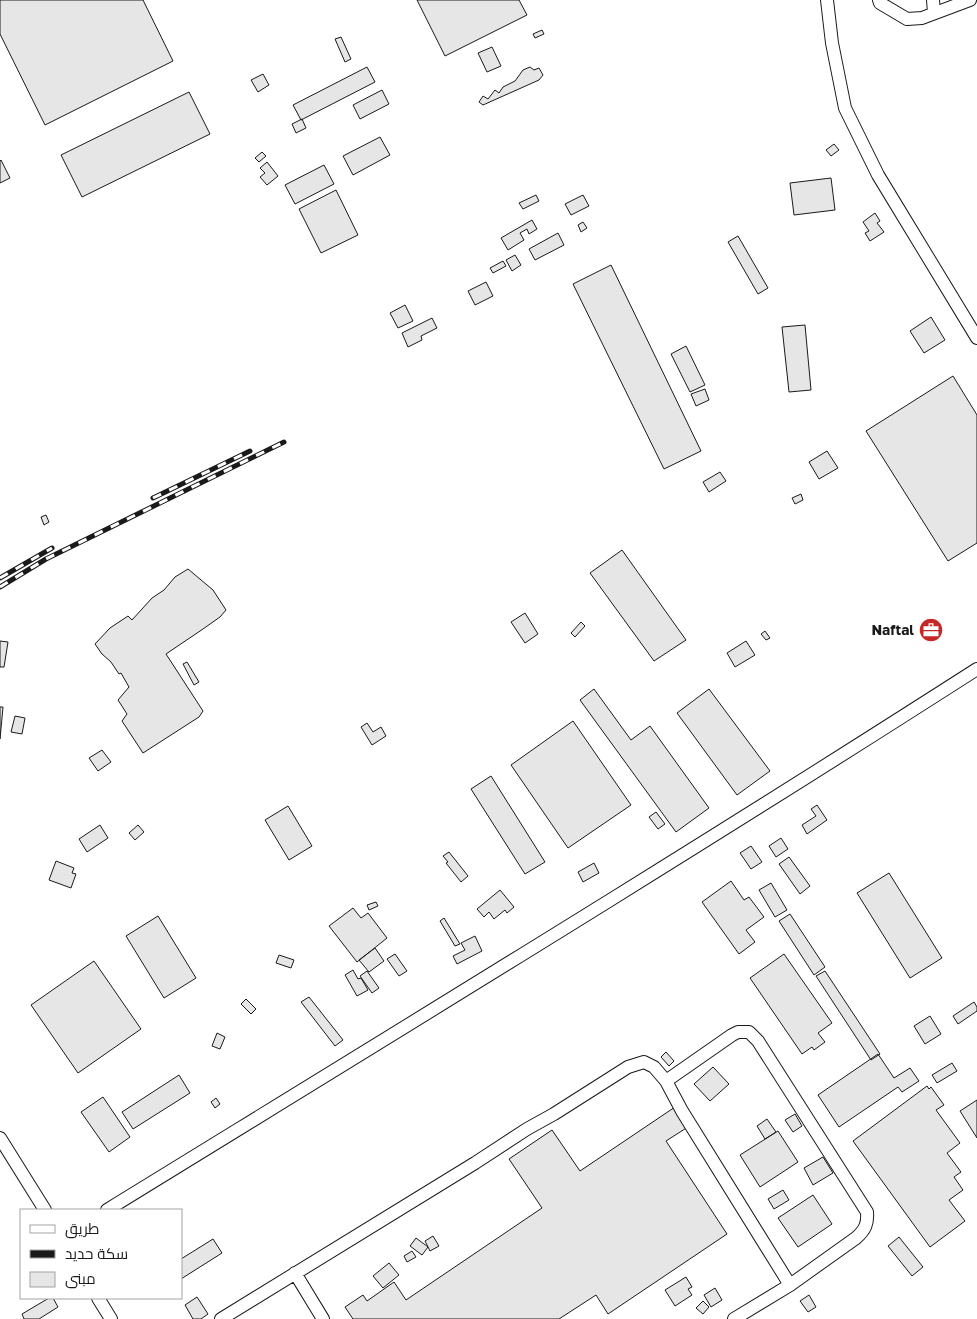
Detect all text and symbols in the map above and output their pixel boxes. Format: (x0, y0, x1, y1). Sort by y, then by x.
office icon: Naftal (918, 617, 944, 643)
place label: Naftal (871, 621, 914, 638)
legend (20, 1209, 182, 1299)
text: طريق (65, 1219, 99, 1239)
text: سكة حديد (65, 1244, 128, 1262)
text: مبنى (65, 1269, 96, 1289)

